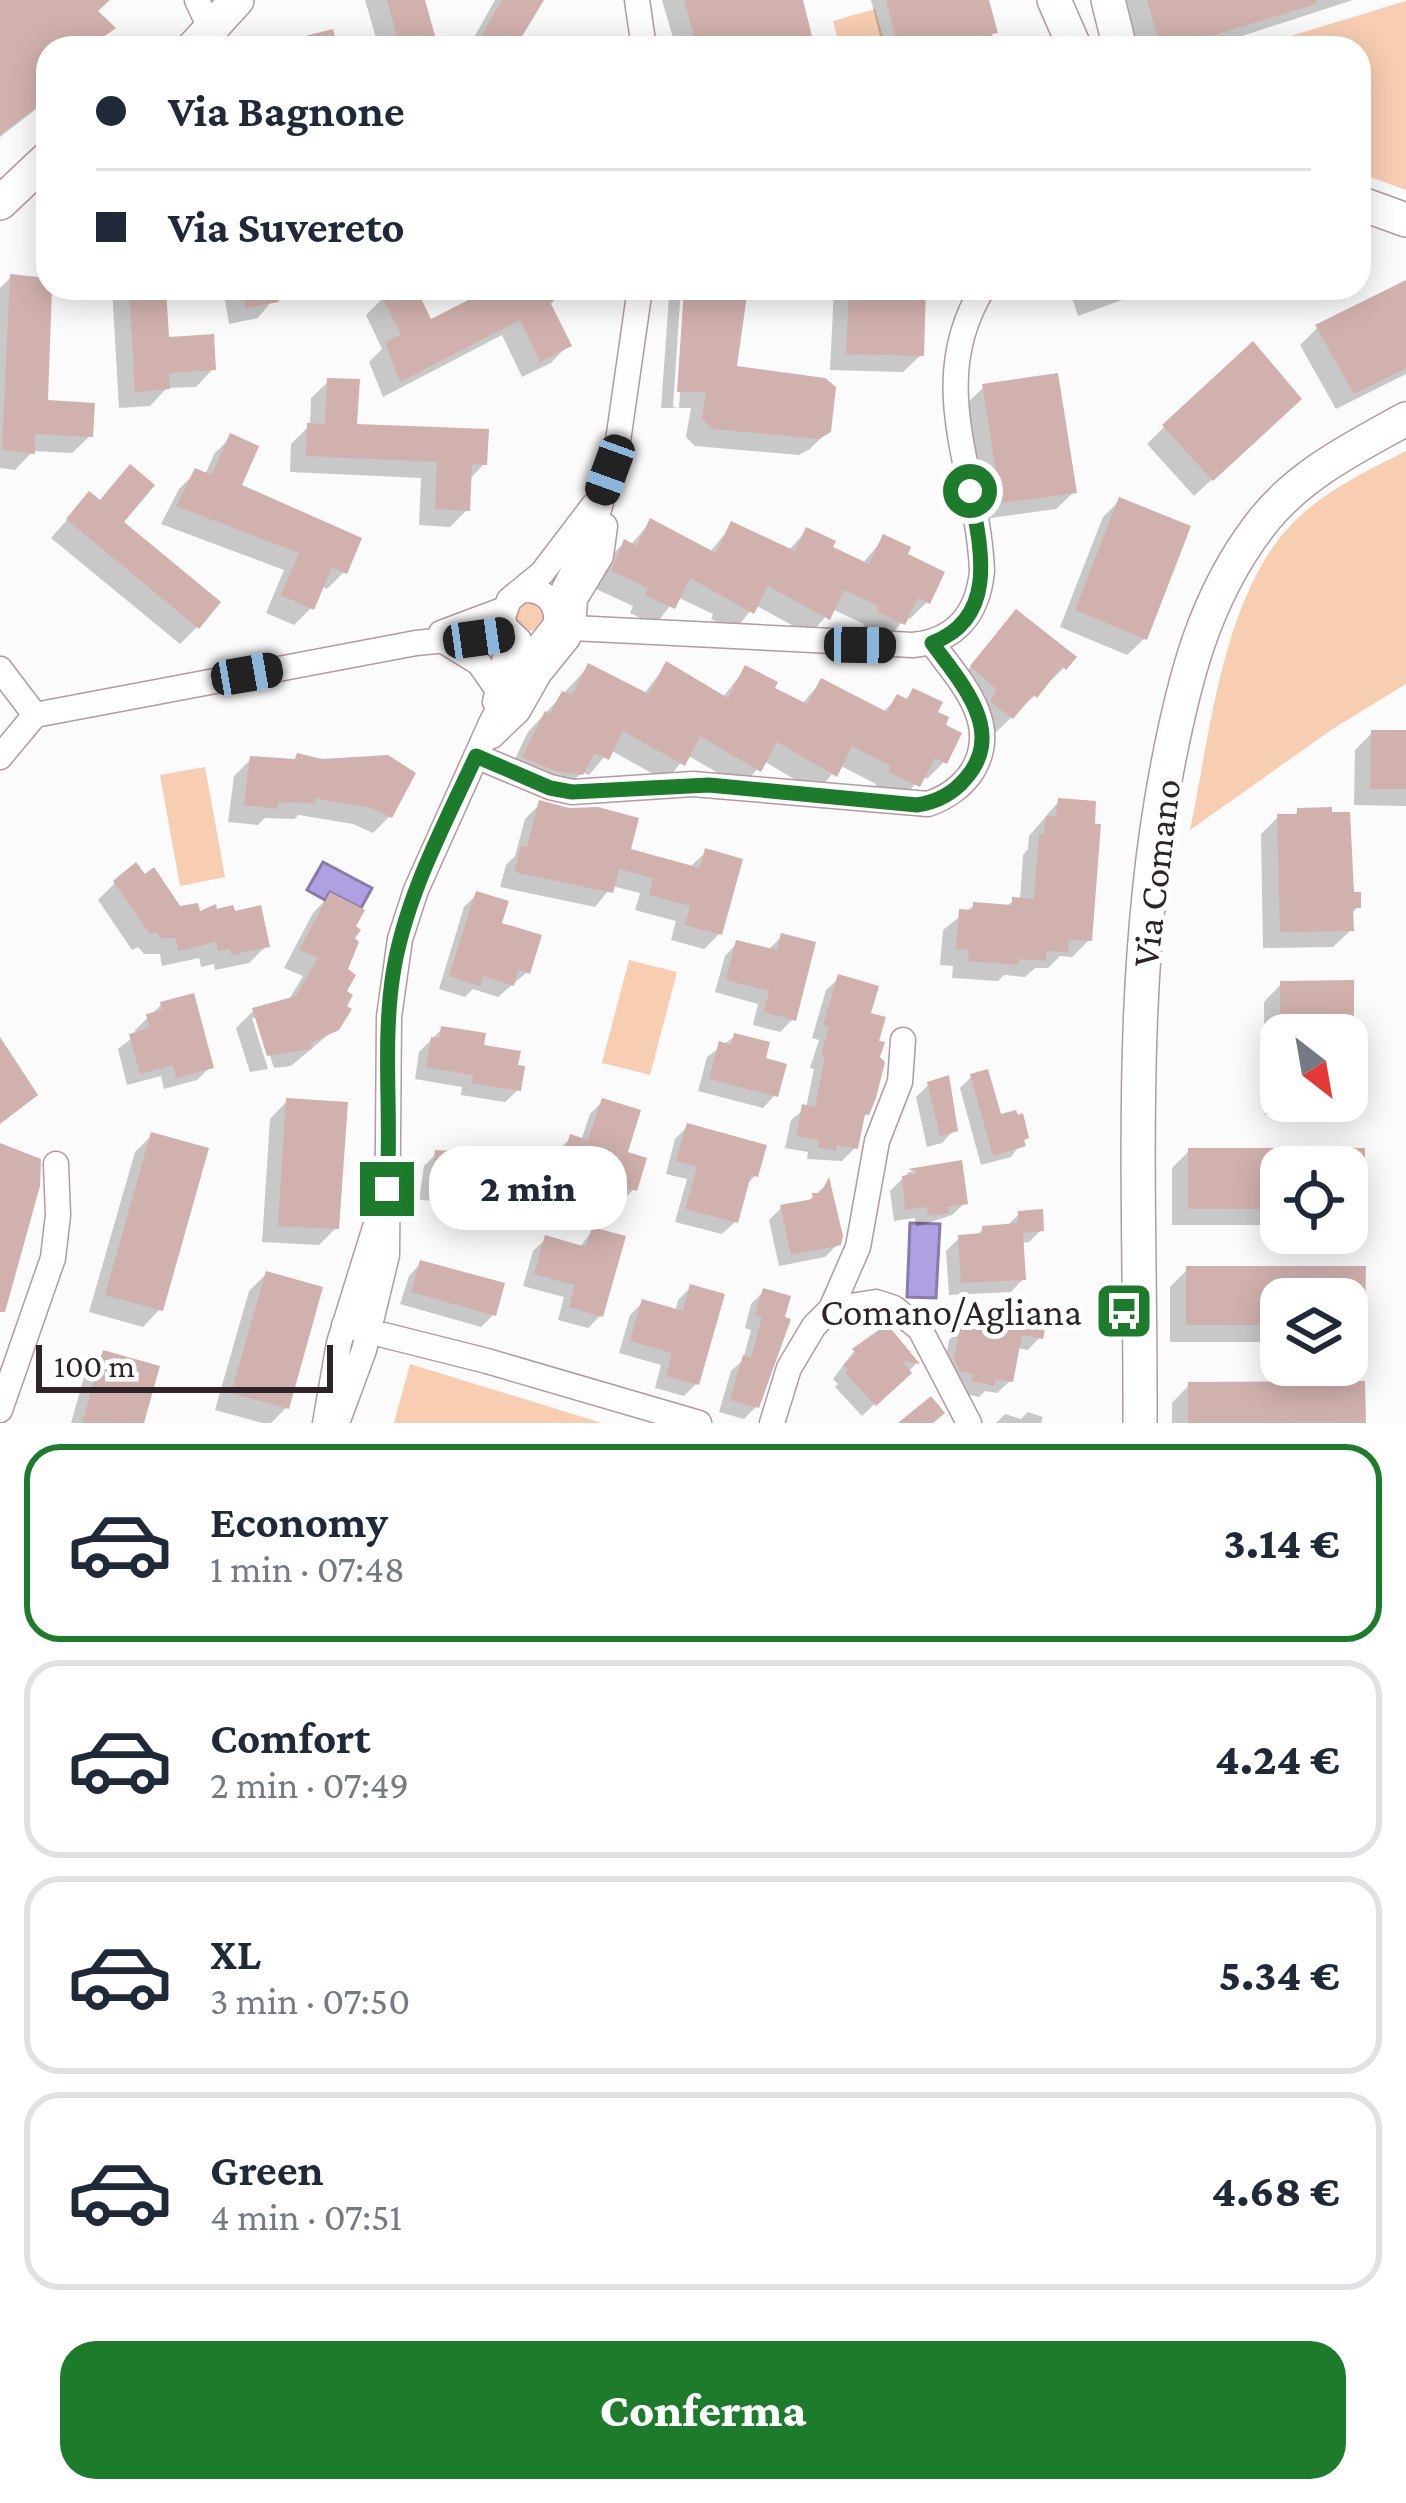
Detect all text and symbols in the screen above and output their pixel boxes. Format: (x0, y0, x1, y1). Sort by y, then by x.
text: Via Bagnone (168, 86, 405, 136)
text: Via Suvereto (168, 202, 405, 252)
car (581, 430, 639, 510)
route start (943, 464, 997, 518)
car (441, 615, 517, 661)
car (824, 626, 896, 664)
car (208, 650, 286, 698)
street label: Via Comano (1123, 777, 1188, 970)
north arrow (1260, 1014, 1368, 1122)
map controls (1260, 1014, 1368, 1386)
button: locate (1260, 1146, 1368, 1254)
callout: 2 min (429, 1147, 627, 1231)
route end (360, 1162, 414, 1216)
text: 2 min (480, 1166, 576, 1209)
button: layers (1260, 1278, 1368, 1386)
bus stop icon: Comano/Agliana (1093, 1280, 1155, 1342)
place label: Comano/Agliana (820, 1290, 1082, 1334)
scale bar (36, 1339, 333, 1392)
text: 100 m (54, 1347, 135, 1384)
icon: car (66, 1489, 174, 1597)
text: Economy (210, 1497, 388, 1547)
text: 3.14 € (1224, 1518, 1340, 1568)
text: 1 min · 07:48 (210, 1547, 405, 1590)
icon: car (66, 1705, 174, 1813)
text: Comfort (210, 1713, 371, 1763)
text: 4.24 € (1215, 1734, 1340, 1784)
text: 2 min · 07:49 (210, 1763, 409, 1806)
icon: car (66, 1921, 174, 2029)
text: XL (210, 1929, 261, 1979)
text: 5.34 € (1219, 1950, 1340, 2000)
text: 3 min · 07:50 (210, 1979, 410, 2022)
icon: car (66, 2137, 174, 2245)
text: Green (210, 2145, 324, 2195)
text: 4.68 € (1212, 2166, 1340, 2216)
text: 4 min · 07:51 (210, 2195, 402, 2238)
button: Conferma (60, 2341, 1346, 2479)

